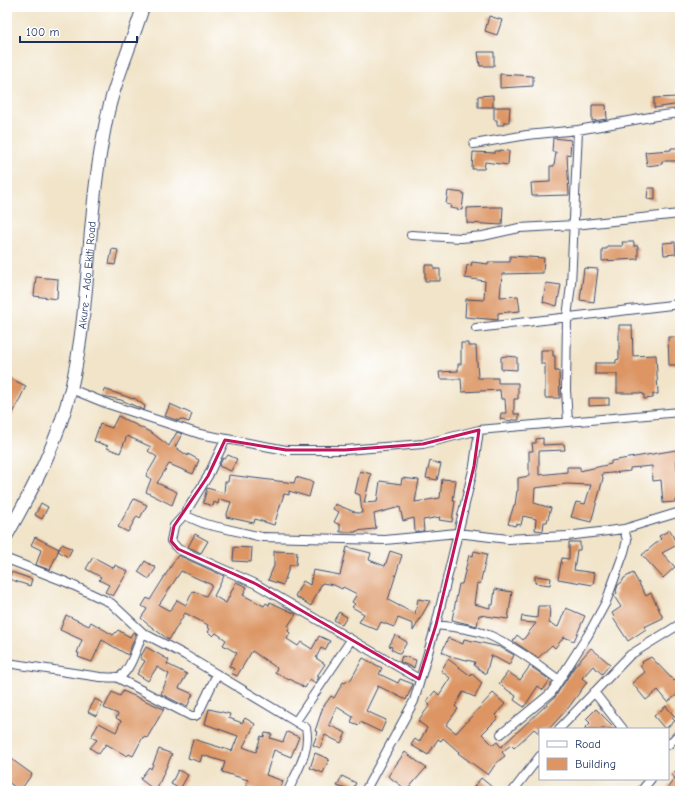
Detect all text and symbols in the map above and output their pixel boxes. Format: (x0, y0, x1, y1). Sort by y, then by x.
scale bar (20, 18, 137, 44)
text: 100 m (26, 25, 59, 39)
street label: Akure - Ado Ekiti Road (76, 221, 99, 330)
legend (539, 728, 669, 780)
text: Road (575, 737, 601, 751)
text: Building (575, 757, 616, 771)

